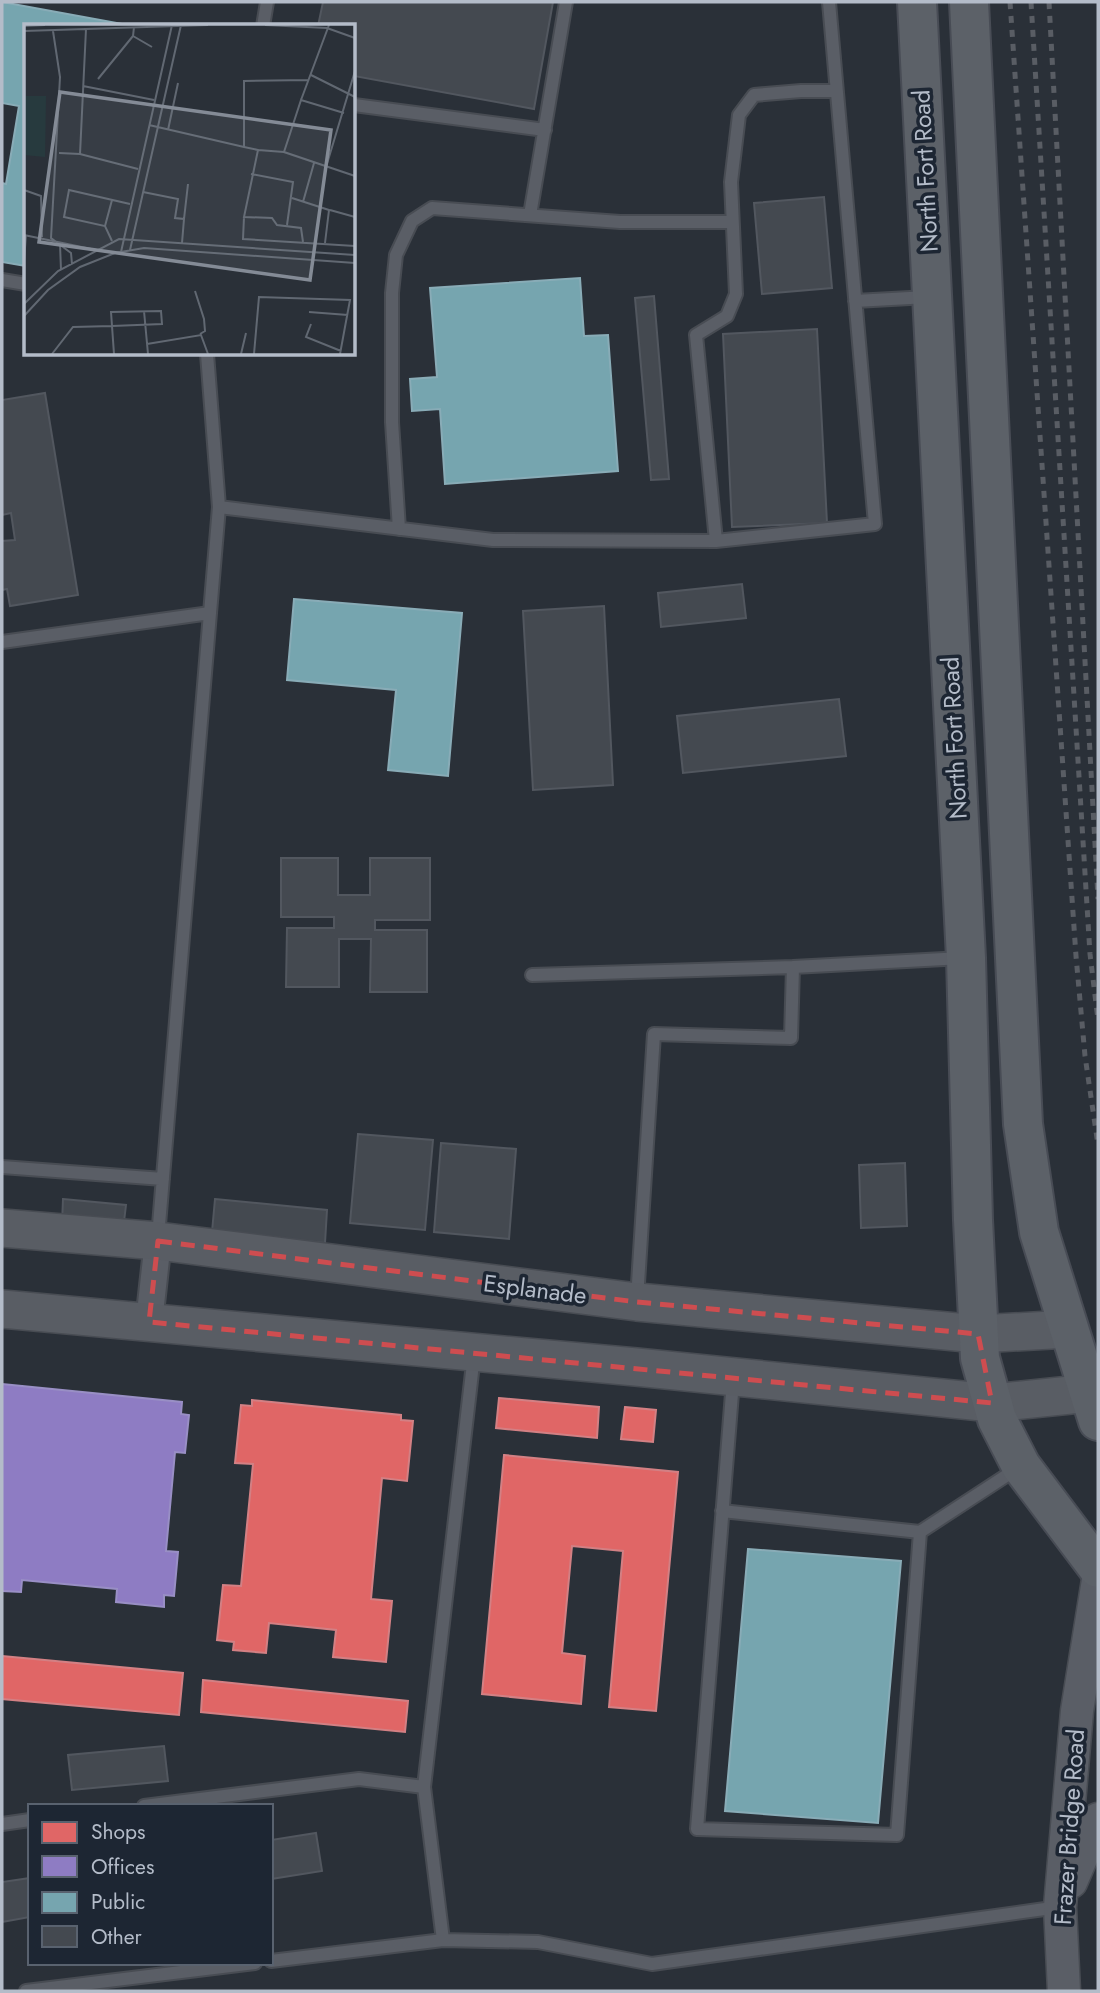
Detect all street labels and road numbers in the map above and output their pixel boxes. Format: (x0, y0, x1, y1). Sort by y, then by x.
street label: North Fort Road (903, 89, 947, 253)
street label: North Fort Road (932, 656, 976, 820)
street label: Esplanade (481, 1265, 589, 1313)
street label: Frazer Bridge Road (1045, 1728, 1093, 1926)

